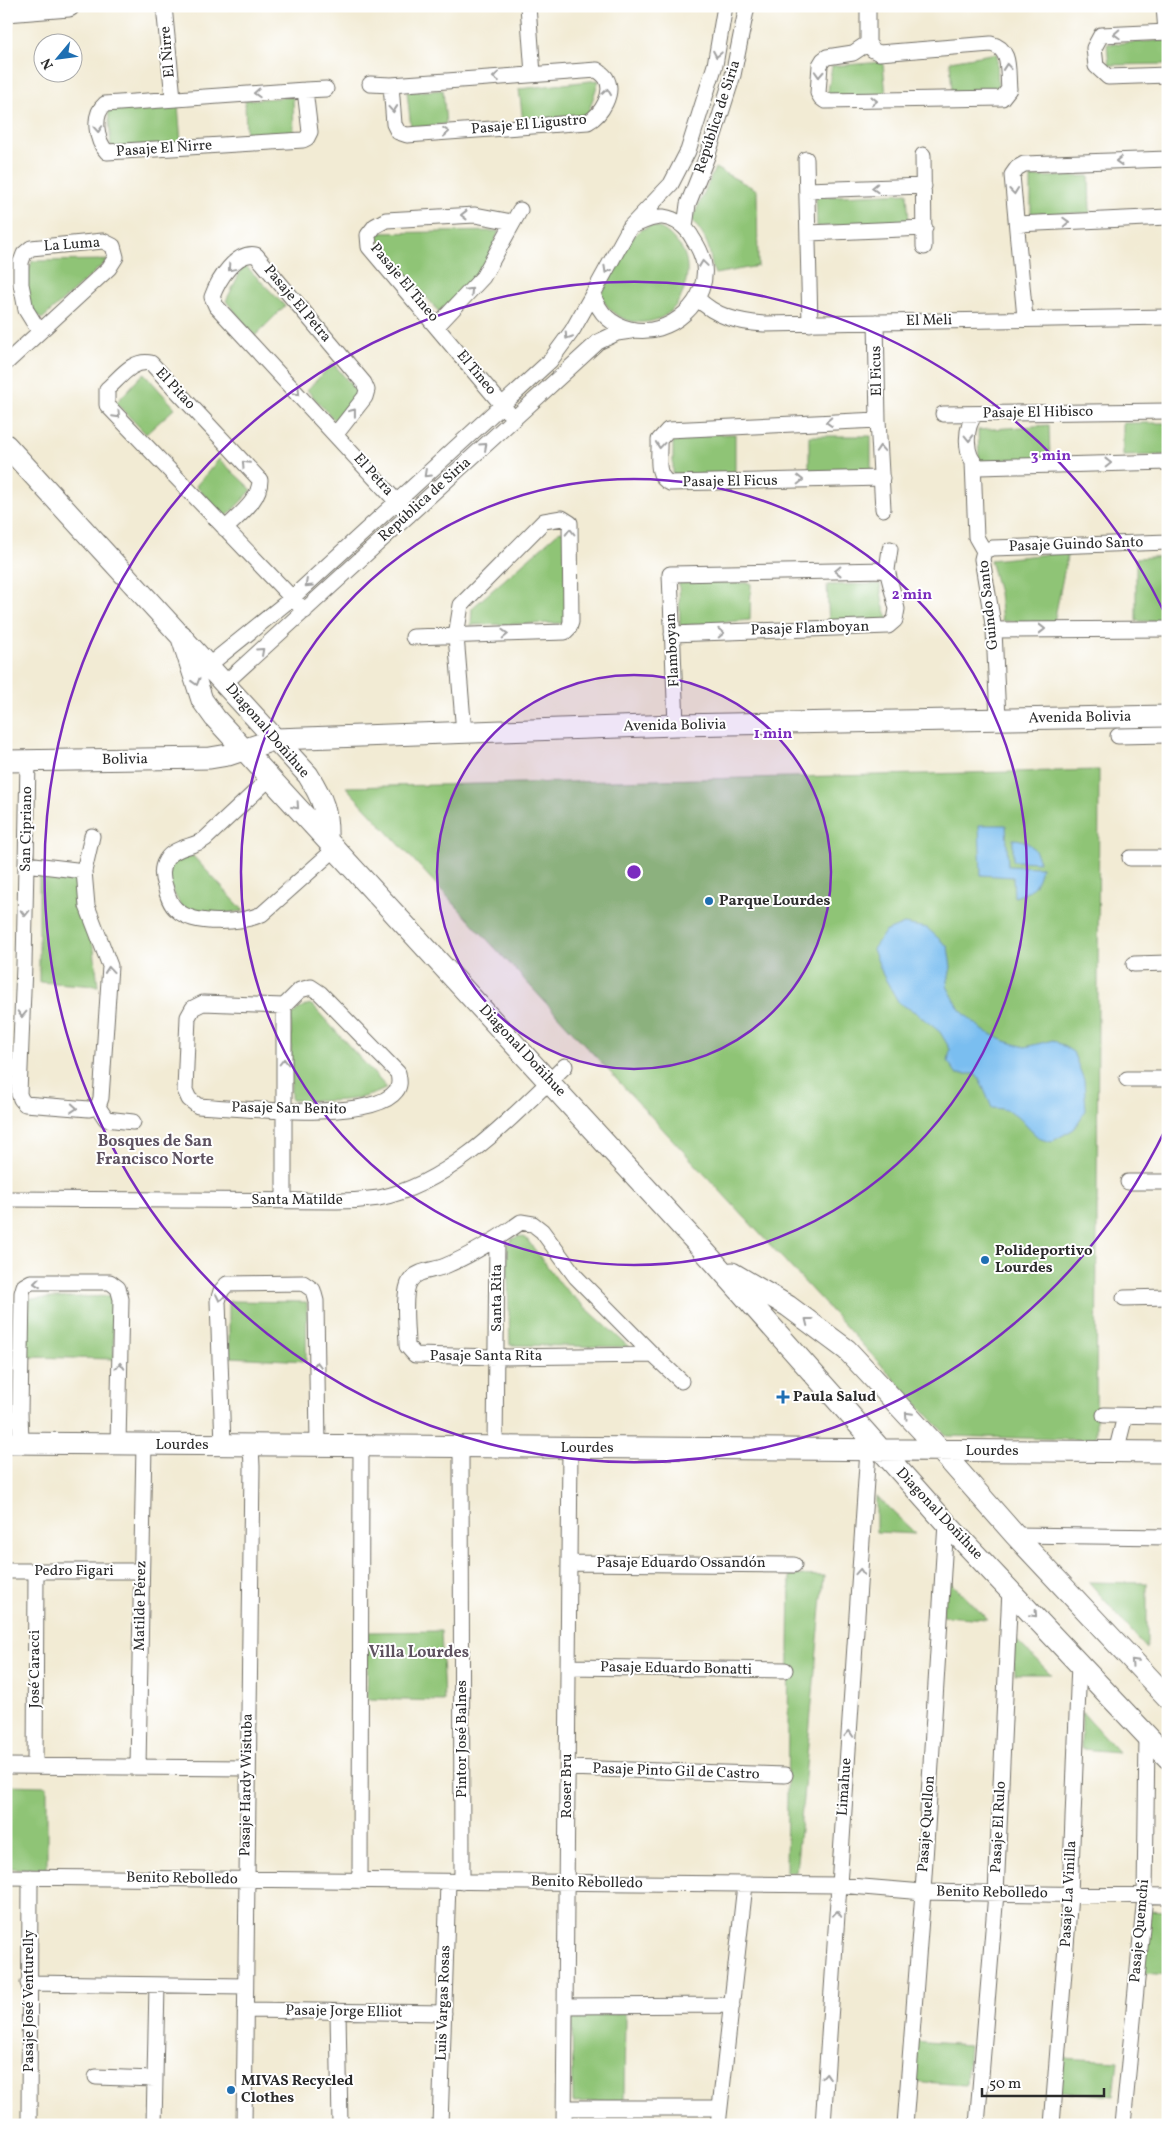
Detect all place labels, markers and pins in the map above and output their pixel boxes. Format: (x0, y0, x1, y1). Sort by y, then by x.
centre of rings (625, 863, 643, 881)
place label: Parque Lourdes (719, 891, 830, 912)
marker: Parque Lourdes (703, 895, 715, 907)
place label: Polideportivo Lourdes (995, 1241, 1093, 1279)
marker: Polideportivo Lourdes (979, 1254, 991, 1266)
place label: Paula Salud (793, 1387, 876, 1408)
marker: Paula Salud (777, 1391, 789, 1403)
place label: MIVAS Recycled Clothes (241, 2071, 354, 2109)
marker: MIVAS Recycled Clothes (225, 2084, 237, 2096)

